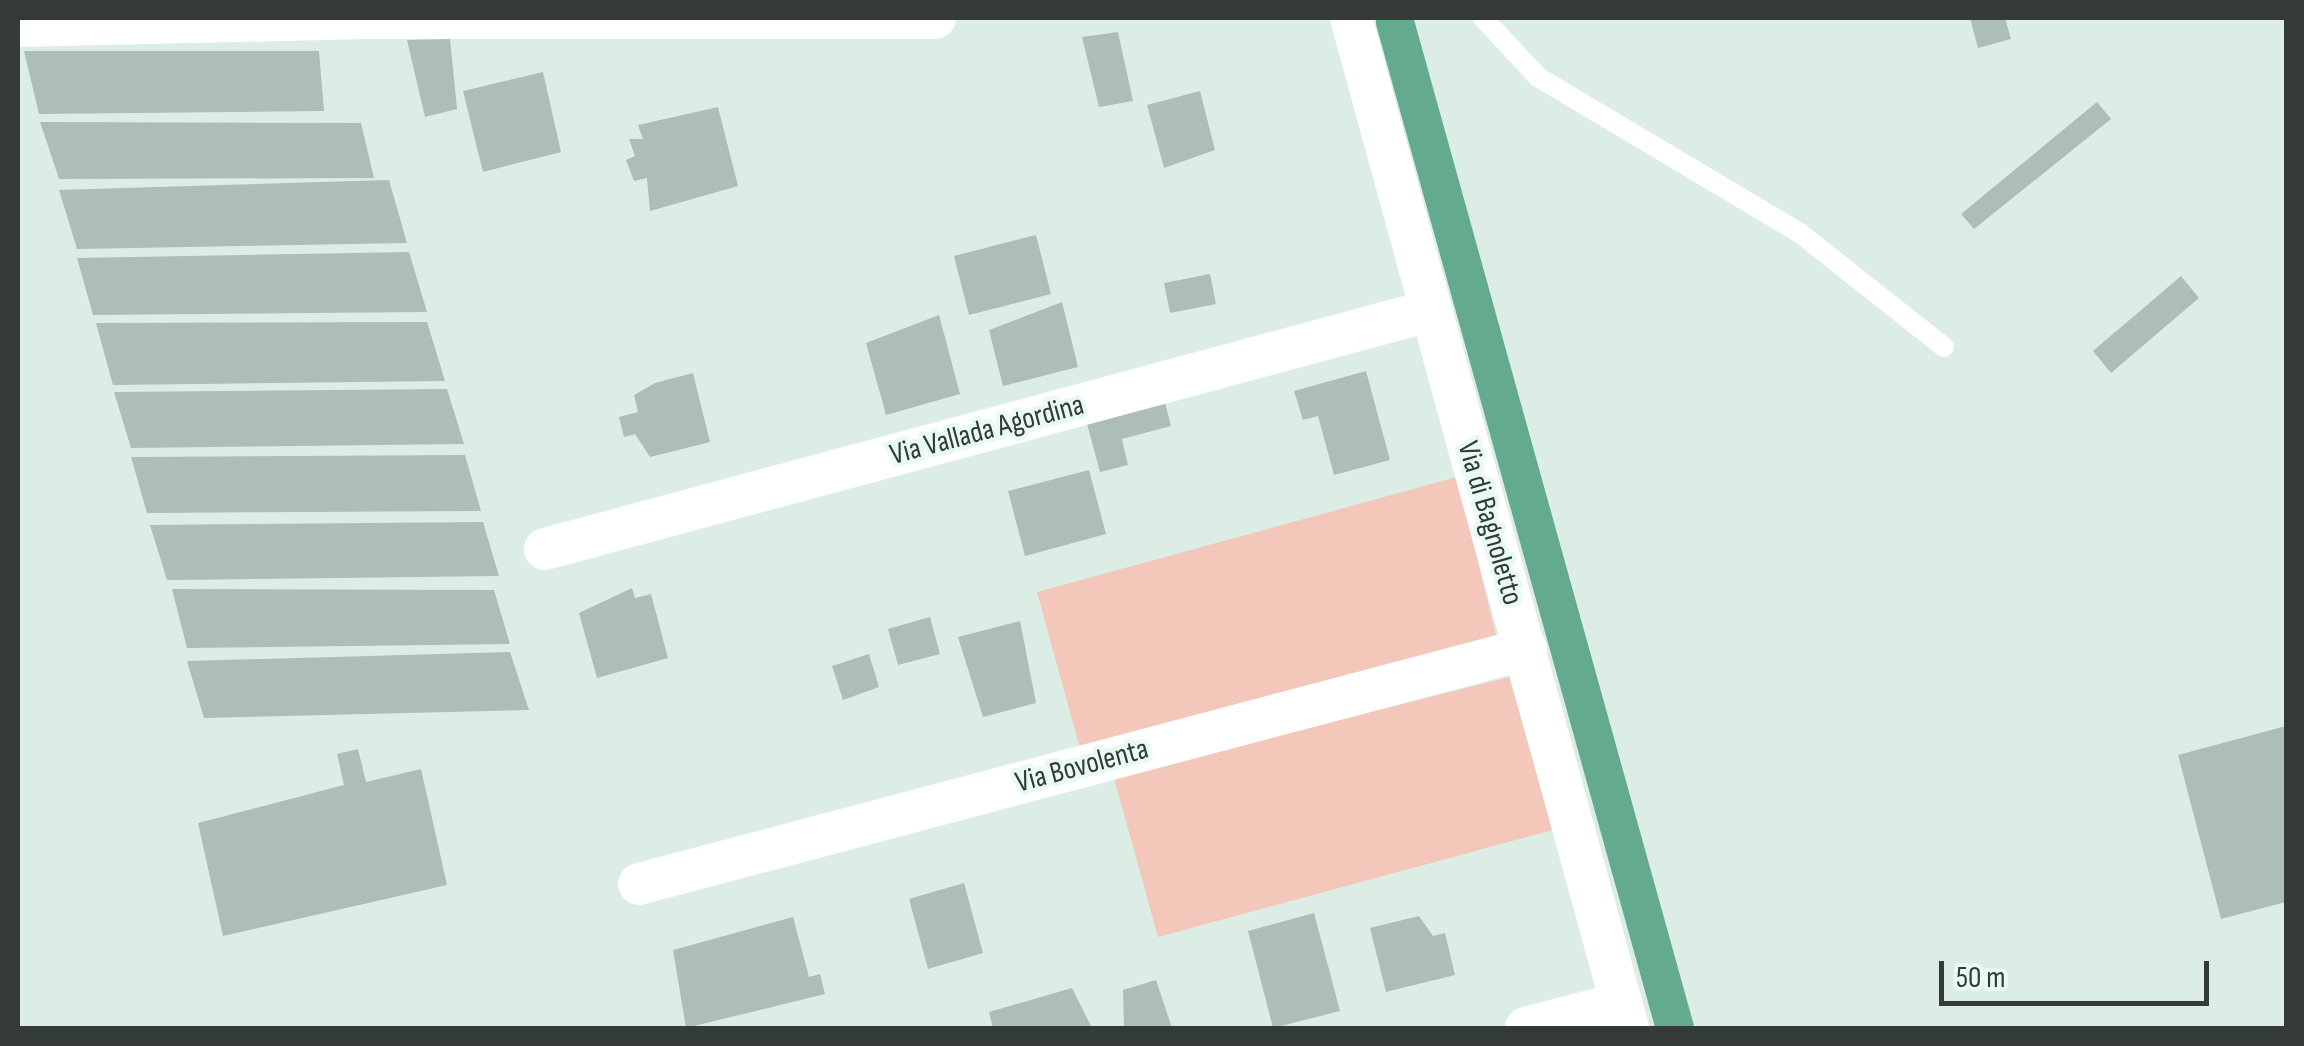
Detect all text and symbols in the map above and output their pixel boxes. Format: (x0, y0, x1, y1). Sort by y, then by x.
street label: Via Vallada Agordina (886, 387, 1088, 473)
street label: Via di Bagnoletto (1449, 437, 1531, 609)
street label: Via Bovolenta (1012, 731, 1152, 801)
scale bar (1944, 941, 2214, 1003)
text: 50 m (1956, 960, 2005, 996)

